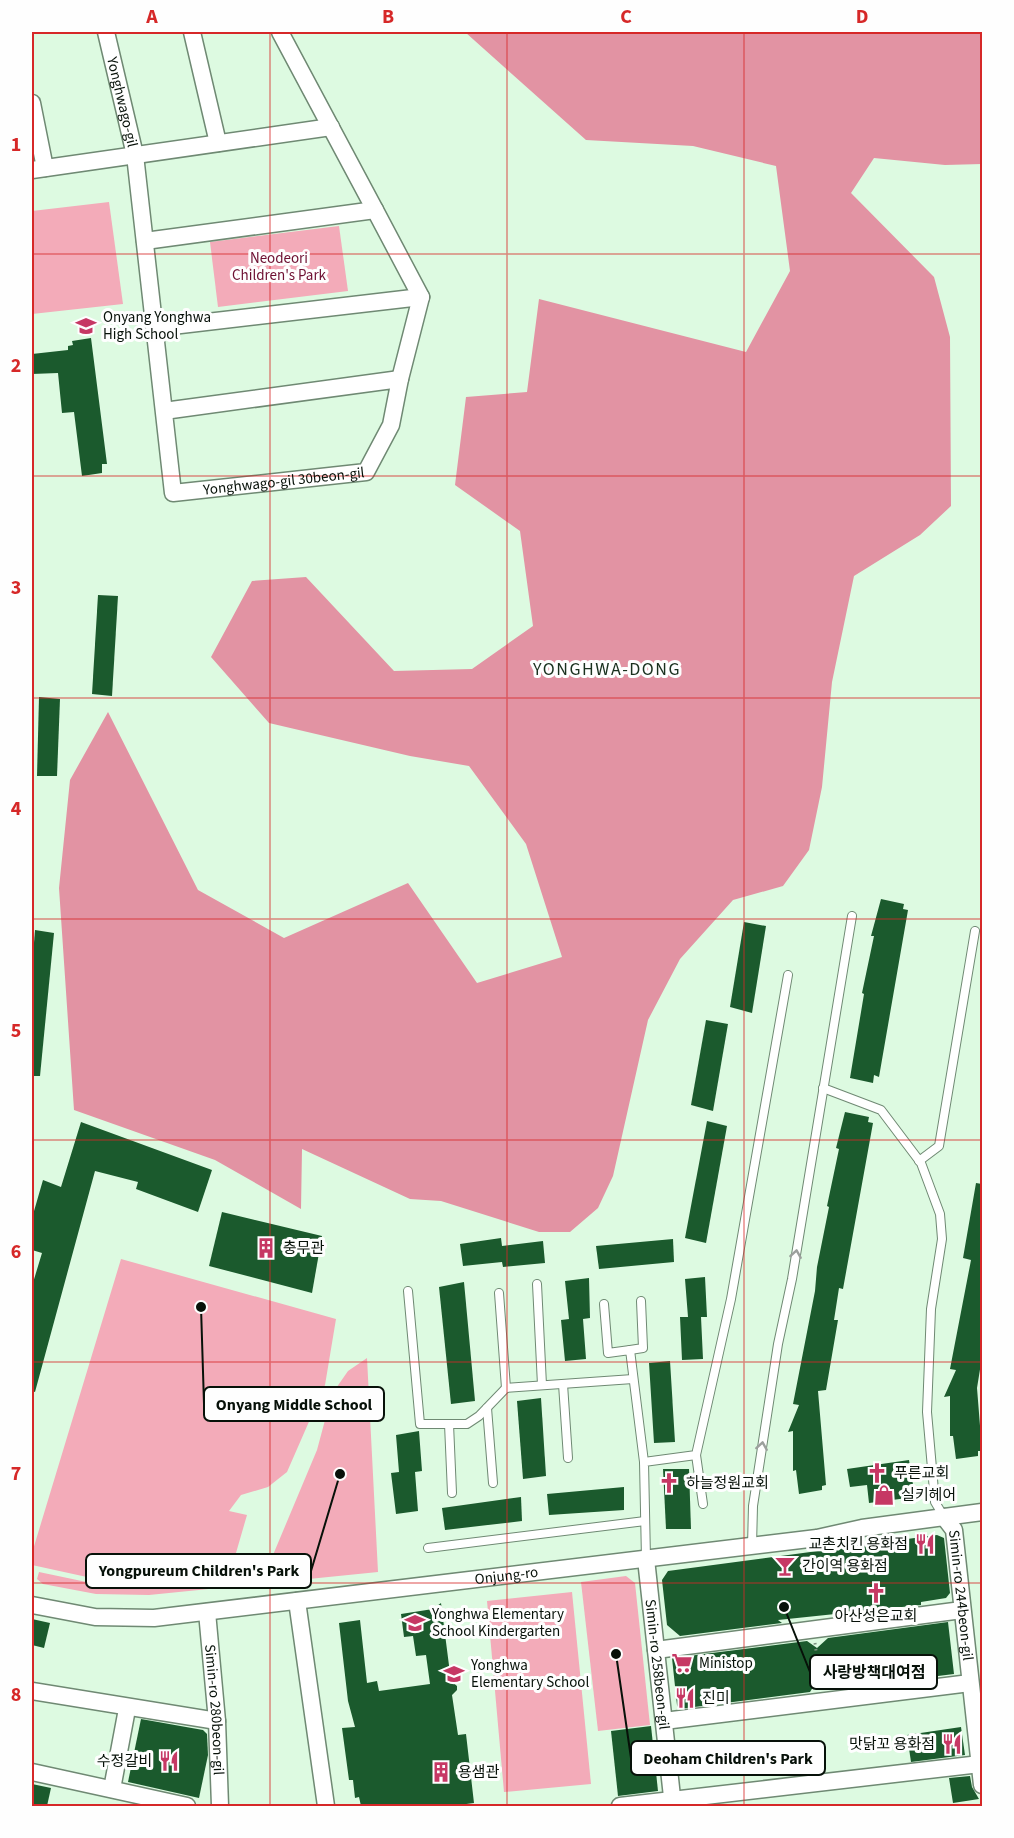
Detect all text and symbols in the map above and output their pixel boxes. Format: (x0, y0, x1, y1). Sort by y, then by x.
text: A (145, 3, 158, 31)
text: B (382, 3, 394, 31)
text: C (620, 3, 632, 31)
text: D (856, 3, 868, 31)
street label: Yonghwago-gil (101, 54, 143, 150)
text: 1 (11, 131, 21, 159)
park label: Neodeori Children's Park (232, 248, 327, 286)
place label: Onyang Yonghwa High School (103, 307, 211, 345)
school or university icon: Onyang Yonghwa High School (74, 314, 98, 338)
text: 2 (11, 352, 21, 380)
street label: Yonghwago-gil 30beon-gil (201, 462, 366, 500)
text: 3 (11, 574, 21, 602)
district label: YONGHWA-DONG (532, 657, 681, 682)
text: 4 (11, 795, 22, 823)
text: 5 (11, 1017, 21, 1045)
building icon: 충무관 (254, 1236, 278, 1260)
text: 6 (11, 1238, 21, 1266)
place label: 충무관 (283, 1238, 325, 1259)
one-way arrow (789, 1250, 801, 1259)
callout: Onyang Middle School (204, 1387, 384, 1421)
text: Onyang Middle School (216, 1394, 373, 1416)
one-way arrow (755, 1442, 767, 1451)
text: 7 (11, 1460, 21, 1488)
church icon: 푸른교회 (865, 1461, 889, 1485)
place label: 푸른교회 (894, 1463, 949, 1484)
church icon: 하늘정원교회 (657, 1471, 681, 1495)
place label: 하늘정원교회 (686, 1473, 769, 1494)
shop icon: 실키헤어 (872, 1483, 896, 1507)
place label: 실키헤어 (901, 1485, 956, 1506)
street label: Simin-ro 244beon-gil (944, 1529, 979, 1662)
restaurant icon: 교촌치킨 용화점 (913, 1532, 937, 1556)
place label: 교촌치킨 용화점 (808, 1534, 908, 1555)
callout: Yongpureum Children's Park (86, 1554, 311, 1588)
bar icon: 간이역 용화점 (773, 1554, 797, 1578)
place label: 간이역 용화점 (802, 1556, 888, 1577)
text: Yongpureum Children's Park (98, 1560, 299, 1582)
street label: Onjung-ro (473, 1561, 539, 1590)
church icon: 아산성은교회 (864, 1581, 888, 1605)
street label: Simin-ro 258beon-gil (640, 1598, 675, 1731)
place label: Yonghwa Elementary School Kindergarten (431, 1604, 564, 1642)
place label: 아산성은교회 (835, 1606, 917, 1627)
school or university icon: Yonghwa Elementary School Kindergarten (403, 1611, 427, 1635)
street label: Simin-ro 280beon-gil (200, 1643, 229, 1776)
supermarket icon: Ministop (670, 1651, 694, 1675)
place label: Ministop (699, 1653, 753, 1674)
place label: Yonghwa Elementary School (470, 1655, 589, 1693)
callout: 사랑방책대여점 (810, 1655, 937, 1689)
school or university icon: Yonghwa Elementary School (442, 1662, 466, 1686)
text: 사랑방책대여점 (822, 1662, 926, 1684)
text: 8 (11, 1681, 21, 1709)
restaurant icon: 진미 (673, 1686, 697, 1710)
place label: 진미 (702, 1688, 730, 1709)
restaurant icon: 맛닭꼬 용화점 (940, 1732, 964, 1756)
place label: 맛닭꼬 용화점 (849, 1734, 935, 1755)
callout: Deoham Children's Park (631, 1741, 825, 1775)
text: Deoham Children's Park (643, 1748, 813, 1770)
restaurant icon: 수정갈비 (157, 1749, 181, 1773)
place label: 수정갈비 (97, 1751, 152, 1772)
building icon: 용샘관 (429, 1760, 453, 1784)
place label: 용샘관 (458, 1762, 500, 1783)

